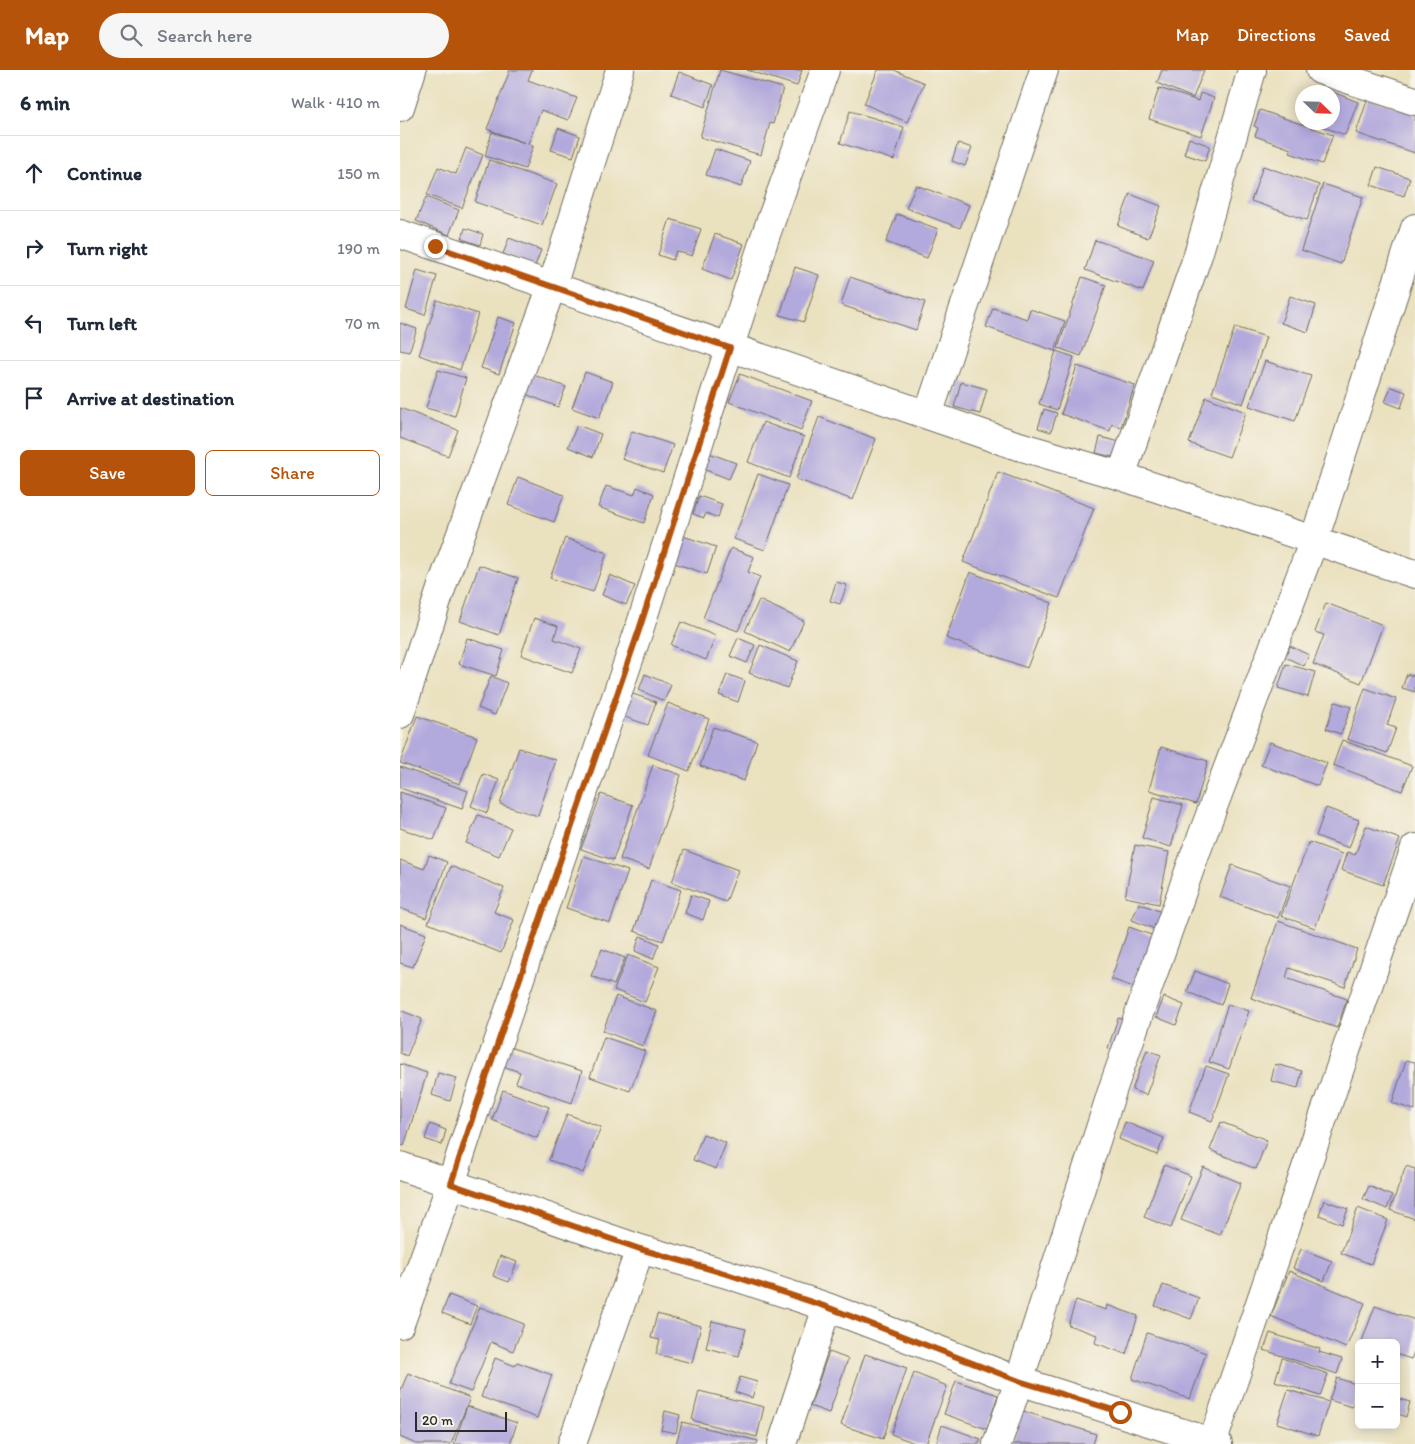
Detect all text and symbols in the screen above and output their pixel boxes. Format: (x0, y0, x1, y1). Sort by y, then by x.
search box (99, 13, 449, 58)
text: Map (25, 21, 69, 50)
icon: search (117, 21, 145, 49)
text: Search here (157, 24, 252, 47)
text: Map (1176, 24, 1209, 46)
text: Directions (1237, 24, 1316, 46)
text: Saved (1344, 24, 1390, 46)
north arrow (1295, 85, 1340, 130)
text: 6 min (20, 90, 70, 115)
text: Walk · 410 m (291, 93, 380, 112)
icon: ahead (20, 159, 48, 187)
text: Continue (67, 162, 142, 185)
text: 150 m (337, 164, 380, 183)
icon: right (20, 234, 48, 262)
route end (424, 235, 447, 258)
text: Turn right (67, 237, 148, 260)
text: 190 m (337, 239, 380, 258)
icon: left (20, 309, 48, 337)
text: Turn left (67, 312, 137, 335)
text: 70 m (345, 314, 380, 333)
icon: arrive (20, 384, 48, 412)
text: Arrive at destination (67, 387, 234, 410)
button: Save (20, 450, 195, 496)
button: Share (205, 450, 380, 496)
map controls (1355, 1339, 1400, 1429)
button: + (1355, 1339, 1400, 1384)
button: − (1355, 1384, 1400, 1429)
route start (1109, 1401, 1132, 1424)
scale bar (415, 1409, 508, 1432)
text: 20 m (422, 1412, 453, 1429)

